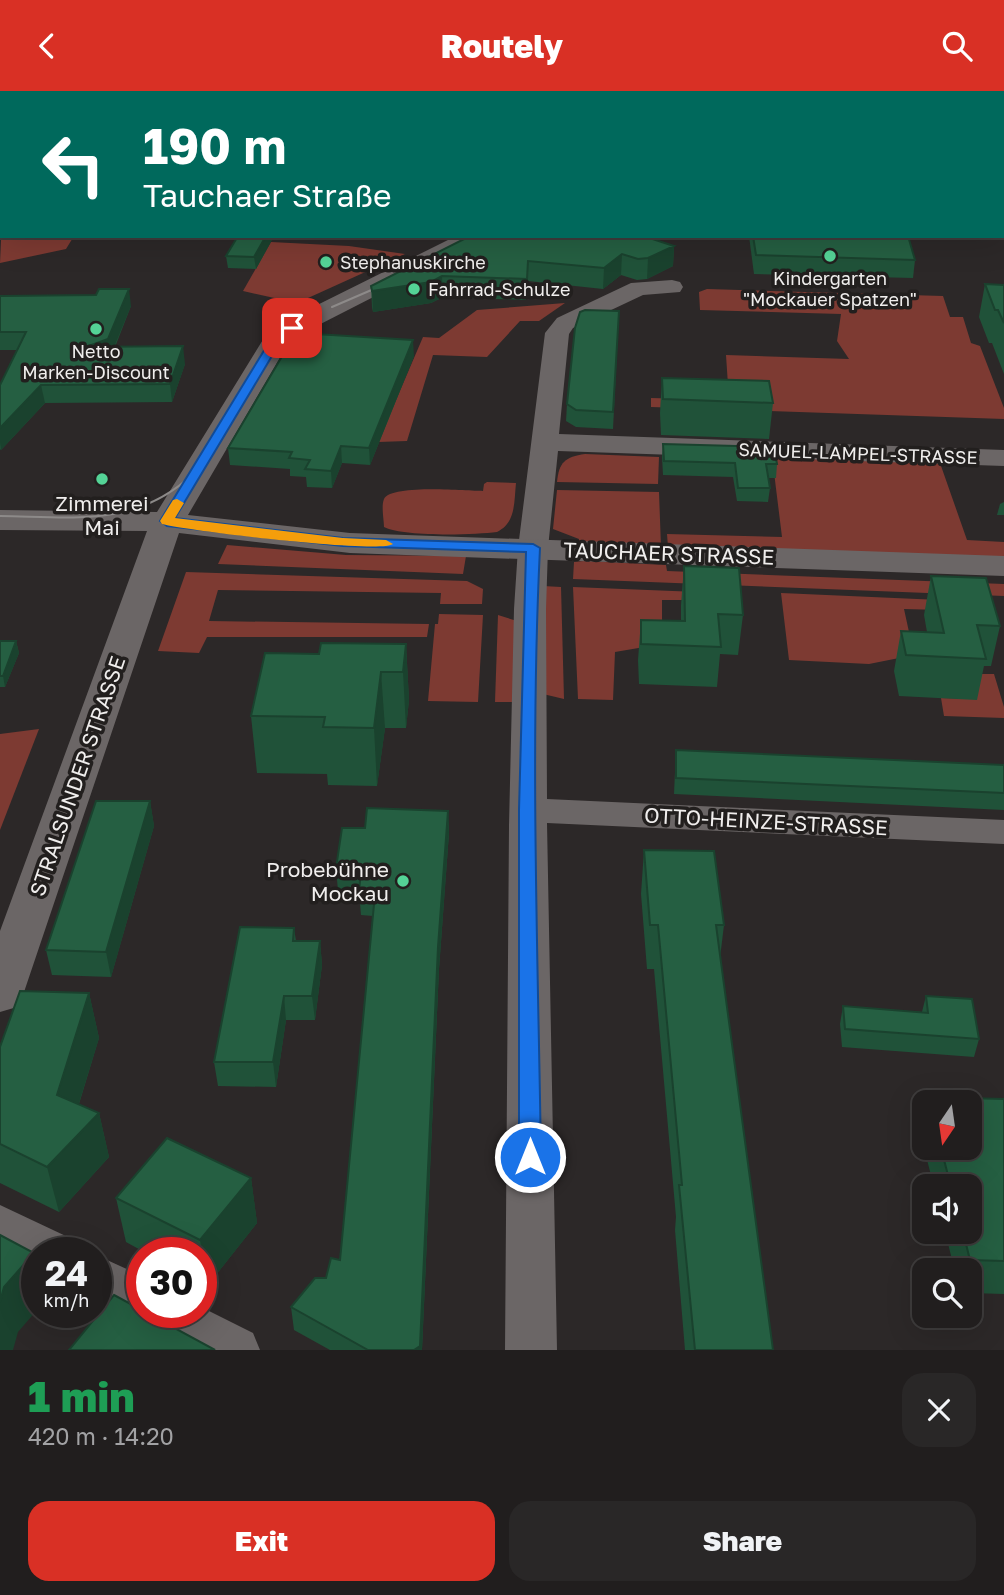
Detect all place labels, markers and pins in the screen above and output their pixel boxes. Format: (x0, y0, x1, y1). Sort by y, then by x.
marker: Kindergarten "Mockauer Spatzen" (822, 248, 838, 264)
place label: Stephanuskirche (340, 251, 486, 273)
marker: Stephanuskirche (318, 254, 334, 270)
place label: Kindergarten "Mockauer Spatzen" (743, 267, 917, 310)
place label: Fahrrad-Schulze (428, 278, 570, 300)
marker: Fahrrad-Schulze (406, 281, 422, 297)
pin (262, 298, 322, 358)
marker: Netto Marken-Discount (88, 321, 104, 337)
place label: Netto Marken-Discount (22, 340, 170, 383)
marker: Zimmerei Mai (94, 471, 110, 487)
place label: Zimmerei Mai (55, 490, 149, 540)
place label: Probebühne Mockau (266, 856, 389, 906)
marker: Probebühne Mockau (395, 873, 411, 889)

